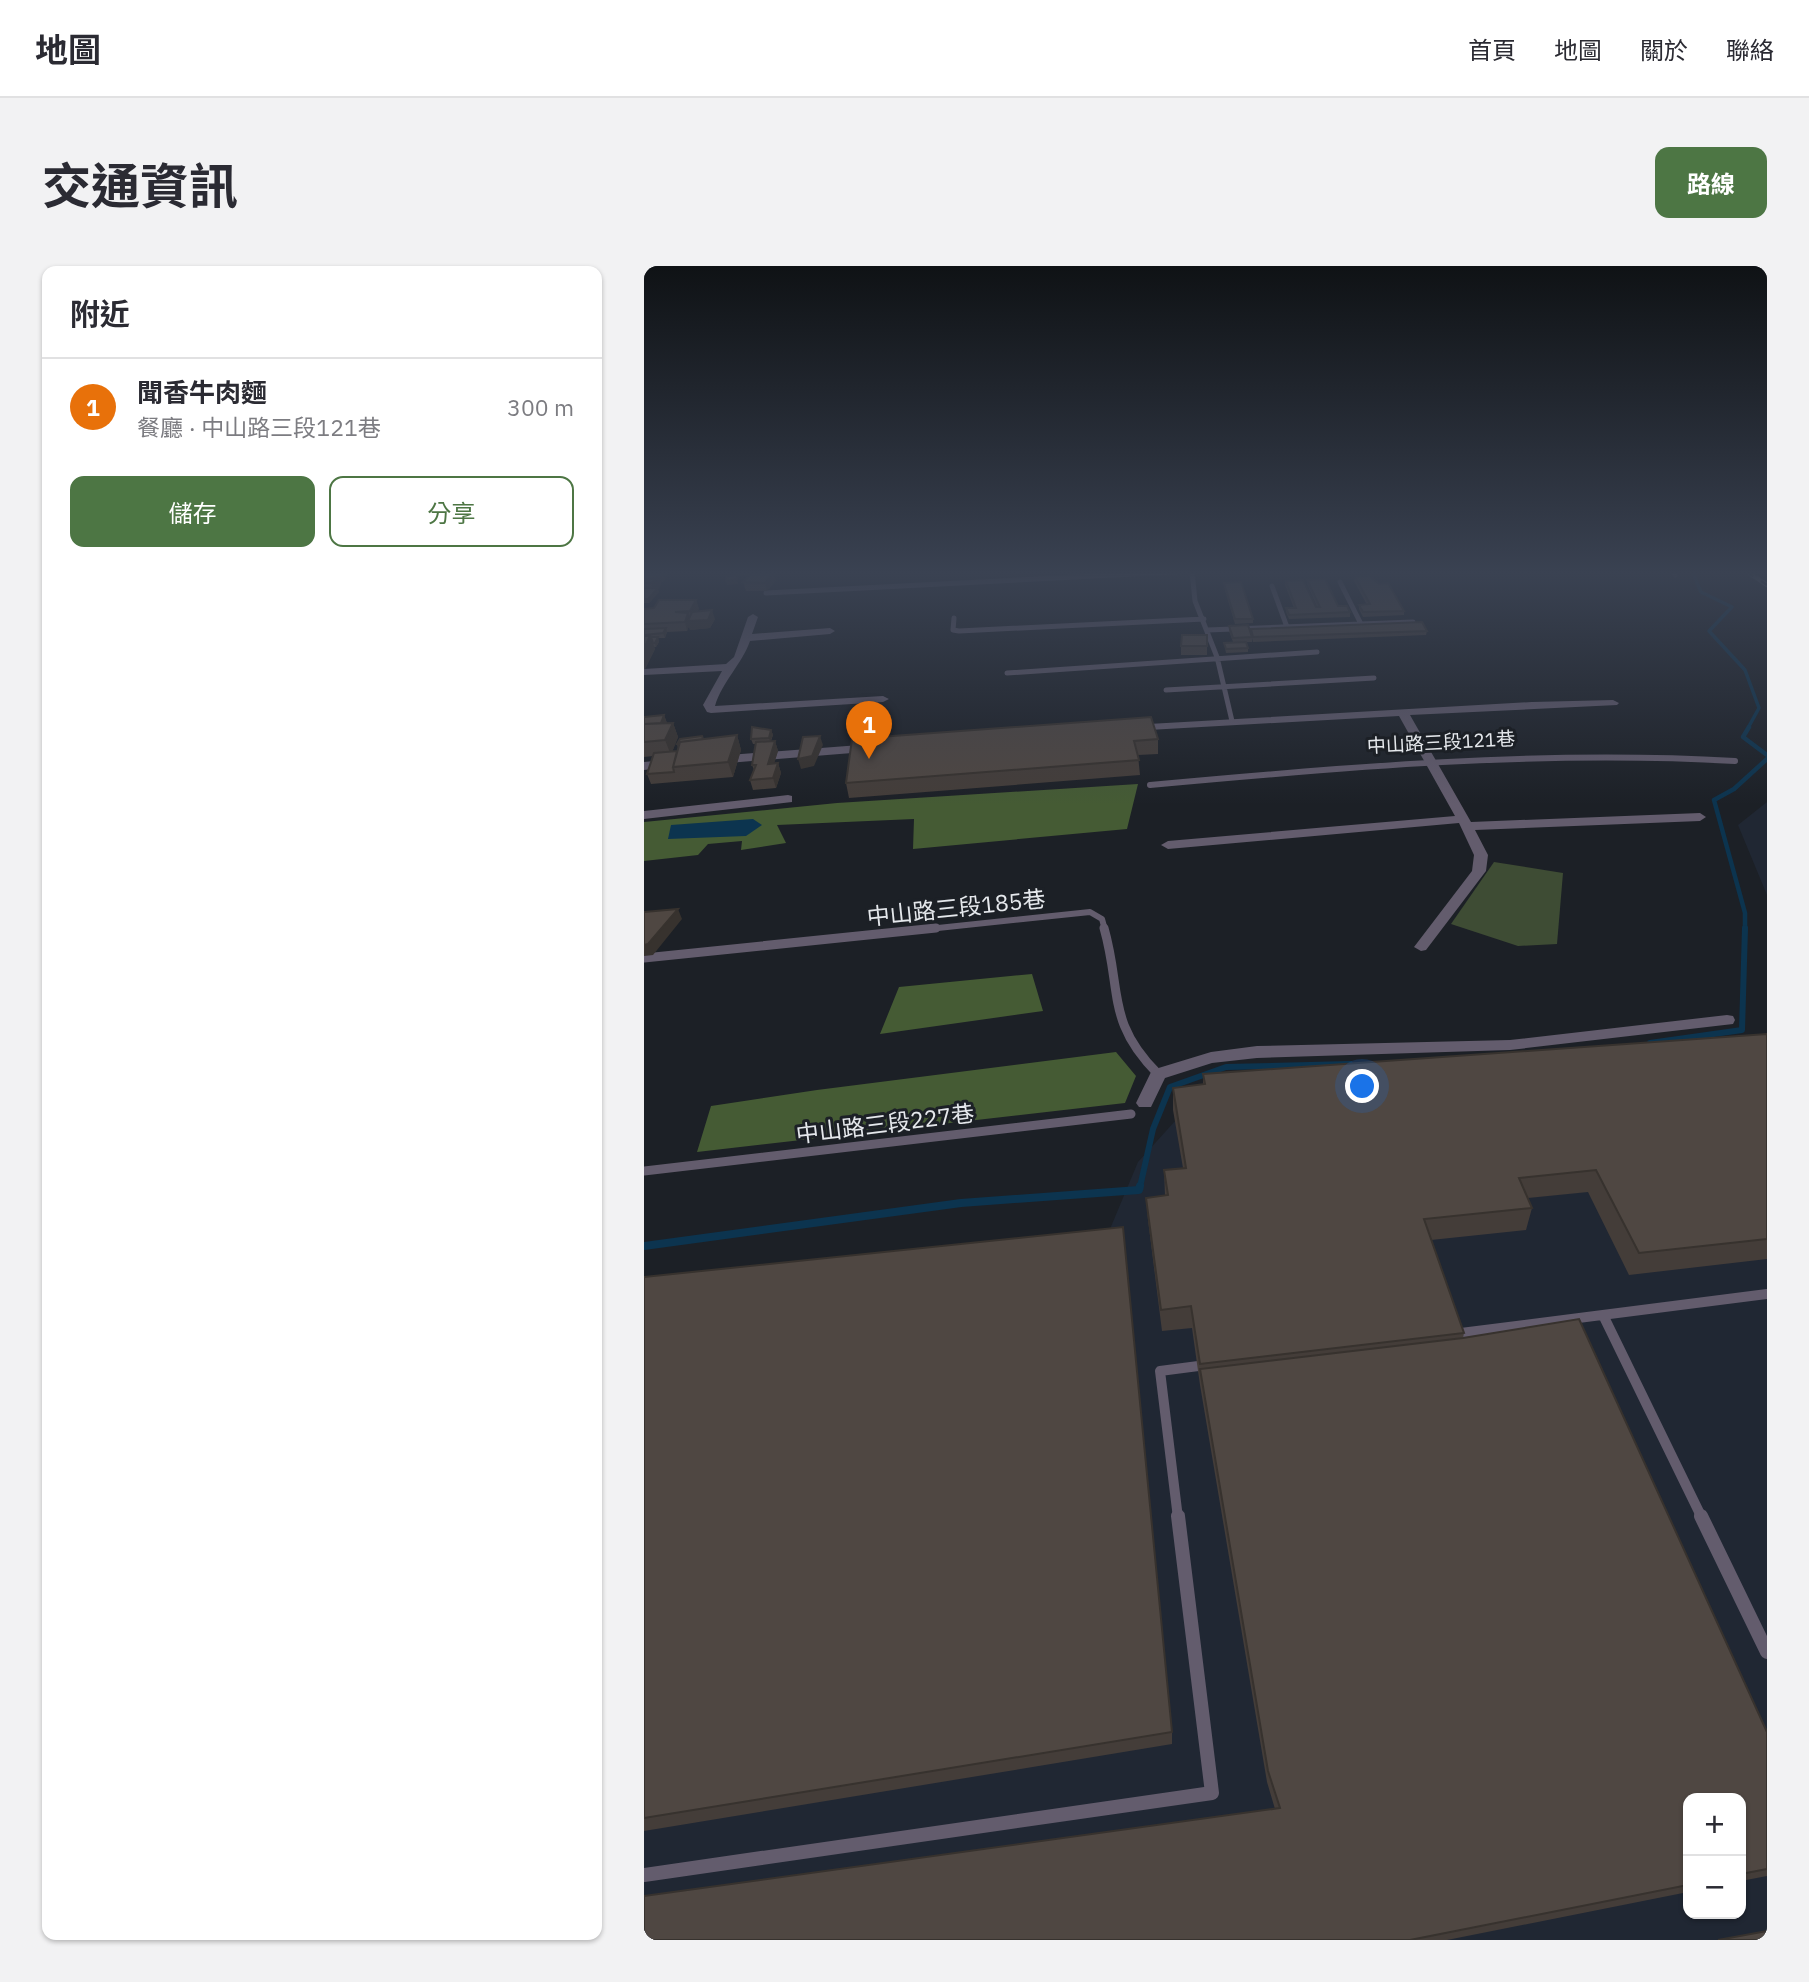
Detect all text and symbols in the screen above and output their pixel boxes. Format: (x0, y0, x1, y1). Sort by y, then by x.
text: 地圖 (35, 28, 101, 71)
text: 首頁 (1468, 34, 1516, 66)
text: 地圖 (1554, 34, 1602, 66)
text: 關於 (1640, 34, 1688, 66)
text: 聯絡 (1726, 34, 1774, 66)
button: 路線 (1655, 147, 1767, 218)
text: 交通資訊 (42, 154, 238, 217)
text: 附近 (70, 294, 130, 333)
text: 聞香牛肉麵 (137, 375, 267, 409)
text: 1 (86, 392, 100, 422)
text: 300 m (507, 392, 574, 422)
text: 餐廳 · 中山路三段121巷 (137, 412, 381, 442)
button: 儲存 (70, 476, 315, 547)
button: 分享 (329, 476, 574, 547)
pin: 1 (846, 701, 892, 759)
street label: 中山路三段121巷 (1366, 726, 1516, 758)
street label: 中山路三段185巷 (865, 883, 1047, 931)
your location (1345, 1069, 1379, 1103)
street label: 中山路三段227巷 (794, 1097, 976, 1149)
map controls (1683, 1793, 1746, 1919)
button: + (1683, 1793, 1746, 1856)
button: − (1683, 1856, 1746, 1919)

